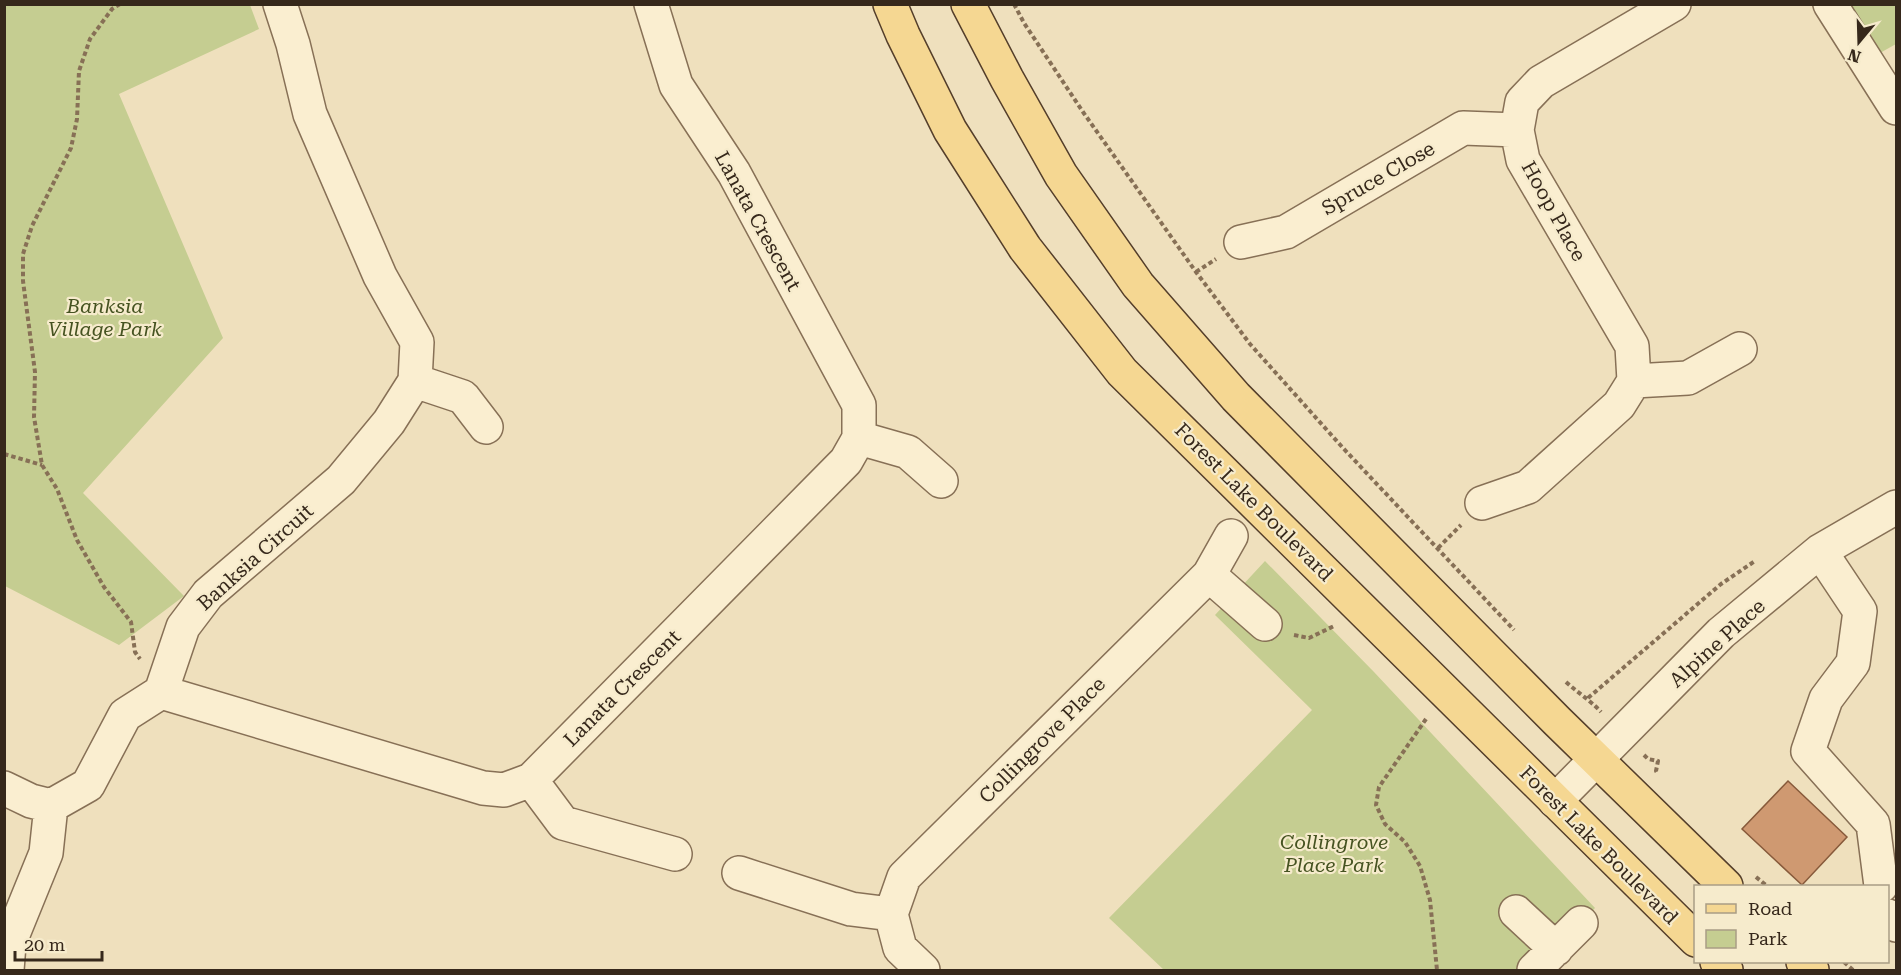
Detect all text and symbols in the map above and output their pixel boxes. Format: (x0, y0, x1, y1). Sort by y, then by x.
north arrow (1829, 12, 1889, 72)
text: N (1845, 45, 1863, 67)
street label: Spruce Close (1317, 136, 1439, 220)
street label: Lanata Crescent (710, 147, 806, 295)
street label: Hoop Place (1517, 157, 1591, 265)
park label: Banksia Village Park (48, 294, 162, 341)
street label: Forest Lake Boulevard (1170, 418, 1338, 586)
street label: Banksia Circuit (192, 498, 318, 615)
street label: Alpine Place (1664, 594, 1770, 692)
street label: Lanata Crescent (559, 624, 686, 751)
street label: Collingrove Place (974, 672, 1110, 808)
street label: Forest Lake Boulevard (1515, 761, 1683, 929)
park label: Collingrove Place Park (1280, 830, 1388, 877)
legend (1694, 885, 1889, 963)
text: Road (1748, 898, 1793, 919)
scale bar (15, 924, 102, 962)
text: Park (1748, 928, 1788, 949)
text: 20 m (24, 934, 65, 955)

